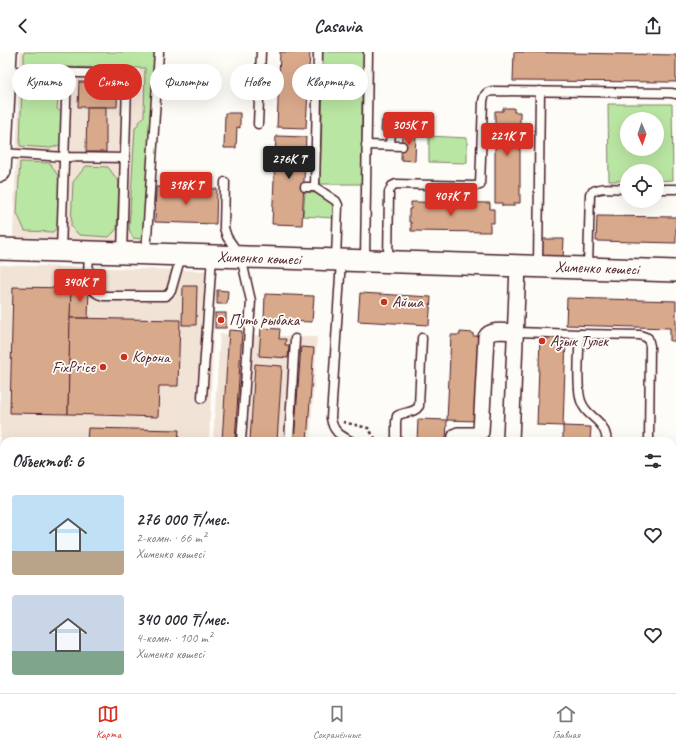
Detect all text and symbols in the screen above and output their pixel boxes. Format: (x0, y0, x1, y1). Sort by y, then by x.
icon: back (12, 15, 34, 37)
text: Casavia (314, 15, 362, 37)
icon: share (642, 15, 664, 37)
chip: Купить (12, 64, 76, 100)
chip: Снять (84, 64, 142, 100)
chip: Фильтры (150, 64, 222, 100)
chip: Новое (230, 64, 284, 100)
chip: Квартира (292, 64, 368, 100)
pin: 305K ₸ (376, 112, 442, 146)
north arrow (620, 112, 664, 156)
map controls (620, 112, 664, 208)
text: 305K ₸ (392, 117, 426, 133)
pin: 221K ₸ (474, 123, 540, 157)
text: 221K ₸ (490, 128, 524, 144)
pin: 276K ₸ (256, 146, 322, 180)
text: 276K ₸ (272, 151, 306, 167)
button: locate (620, 164, 664, 208)
pin: 318K ₸ (153, 172, 219, 206)
text: 318K ₸ (169, 177, 203, 193)
pin: 407K ₸ (418, 183, 484, 217)
text: 407K ₸ (434, 188, 468, 204)
street label: Хименко көшесі (217, 247, 303, 270)
street label: Хименко көшесі (555, 257, 641, 280)
pin: 340K ₸ (47, 269, 113, 303)
text: 340K ₸ (63, 274, 97, 290)
place label: Айша (392, 292, 424, 312)
marker: Айша (379, 297, 389, 307)
place label: Путь рыбака (229, 310, 301, 330)
marker: Путь рыбака (216, 315, 226, 325)
place label: Азык Тулек (550, 331, 609, 351)
marker: Азык Тулек (537, 336, 547, 346)
place label: Корона (132, 347, 171, 367)
marker: Корона (119, 352, 129, 362)
place label: FixPrice (52, 357, 97, 377)
marker: FixPrice (98, 362, 108, 372)
icon: filters (642, 450, 664, 472)
text: Объектов: 6 (12, 451, 83, 472)
text: 276 000 ₸/мес. (136, 509, 229, 530)
icon: home (44, 511, 92, 559)
icon: heart (642, 524, 664, 546)
text: 2-комн. · 66 m² (136, 530, 206, 546)
text: Хименко көшесі (136, 546, 204, 562)
text: 340 000 ₸/мес. (136, 609, 229, 630)
icon: home (44, 611, 92, 659)
icon: heart (642, 624, 664, 646)
text: 4-комн. · 100 m² (136, 630, 212, 646)
text: Хименко көшесі (136, 646, 204, 662)
tab: Карта (96, 703, 121, 741)
tab: Сохранённые (313, 703, 361, 741)
tab: Главная (552, 703, 580, 741)

